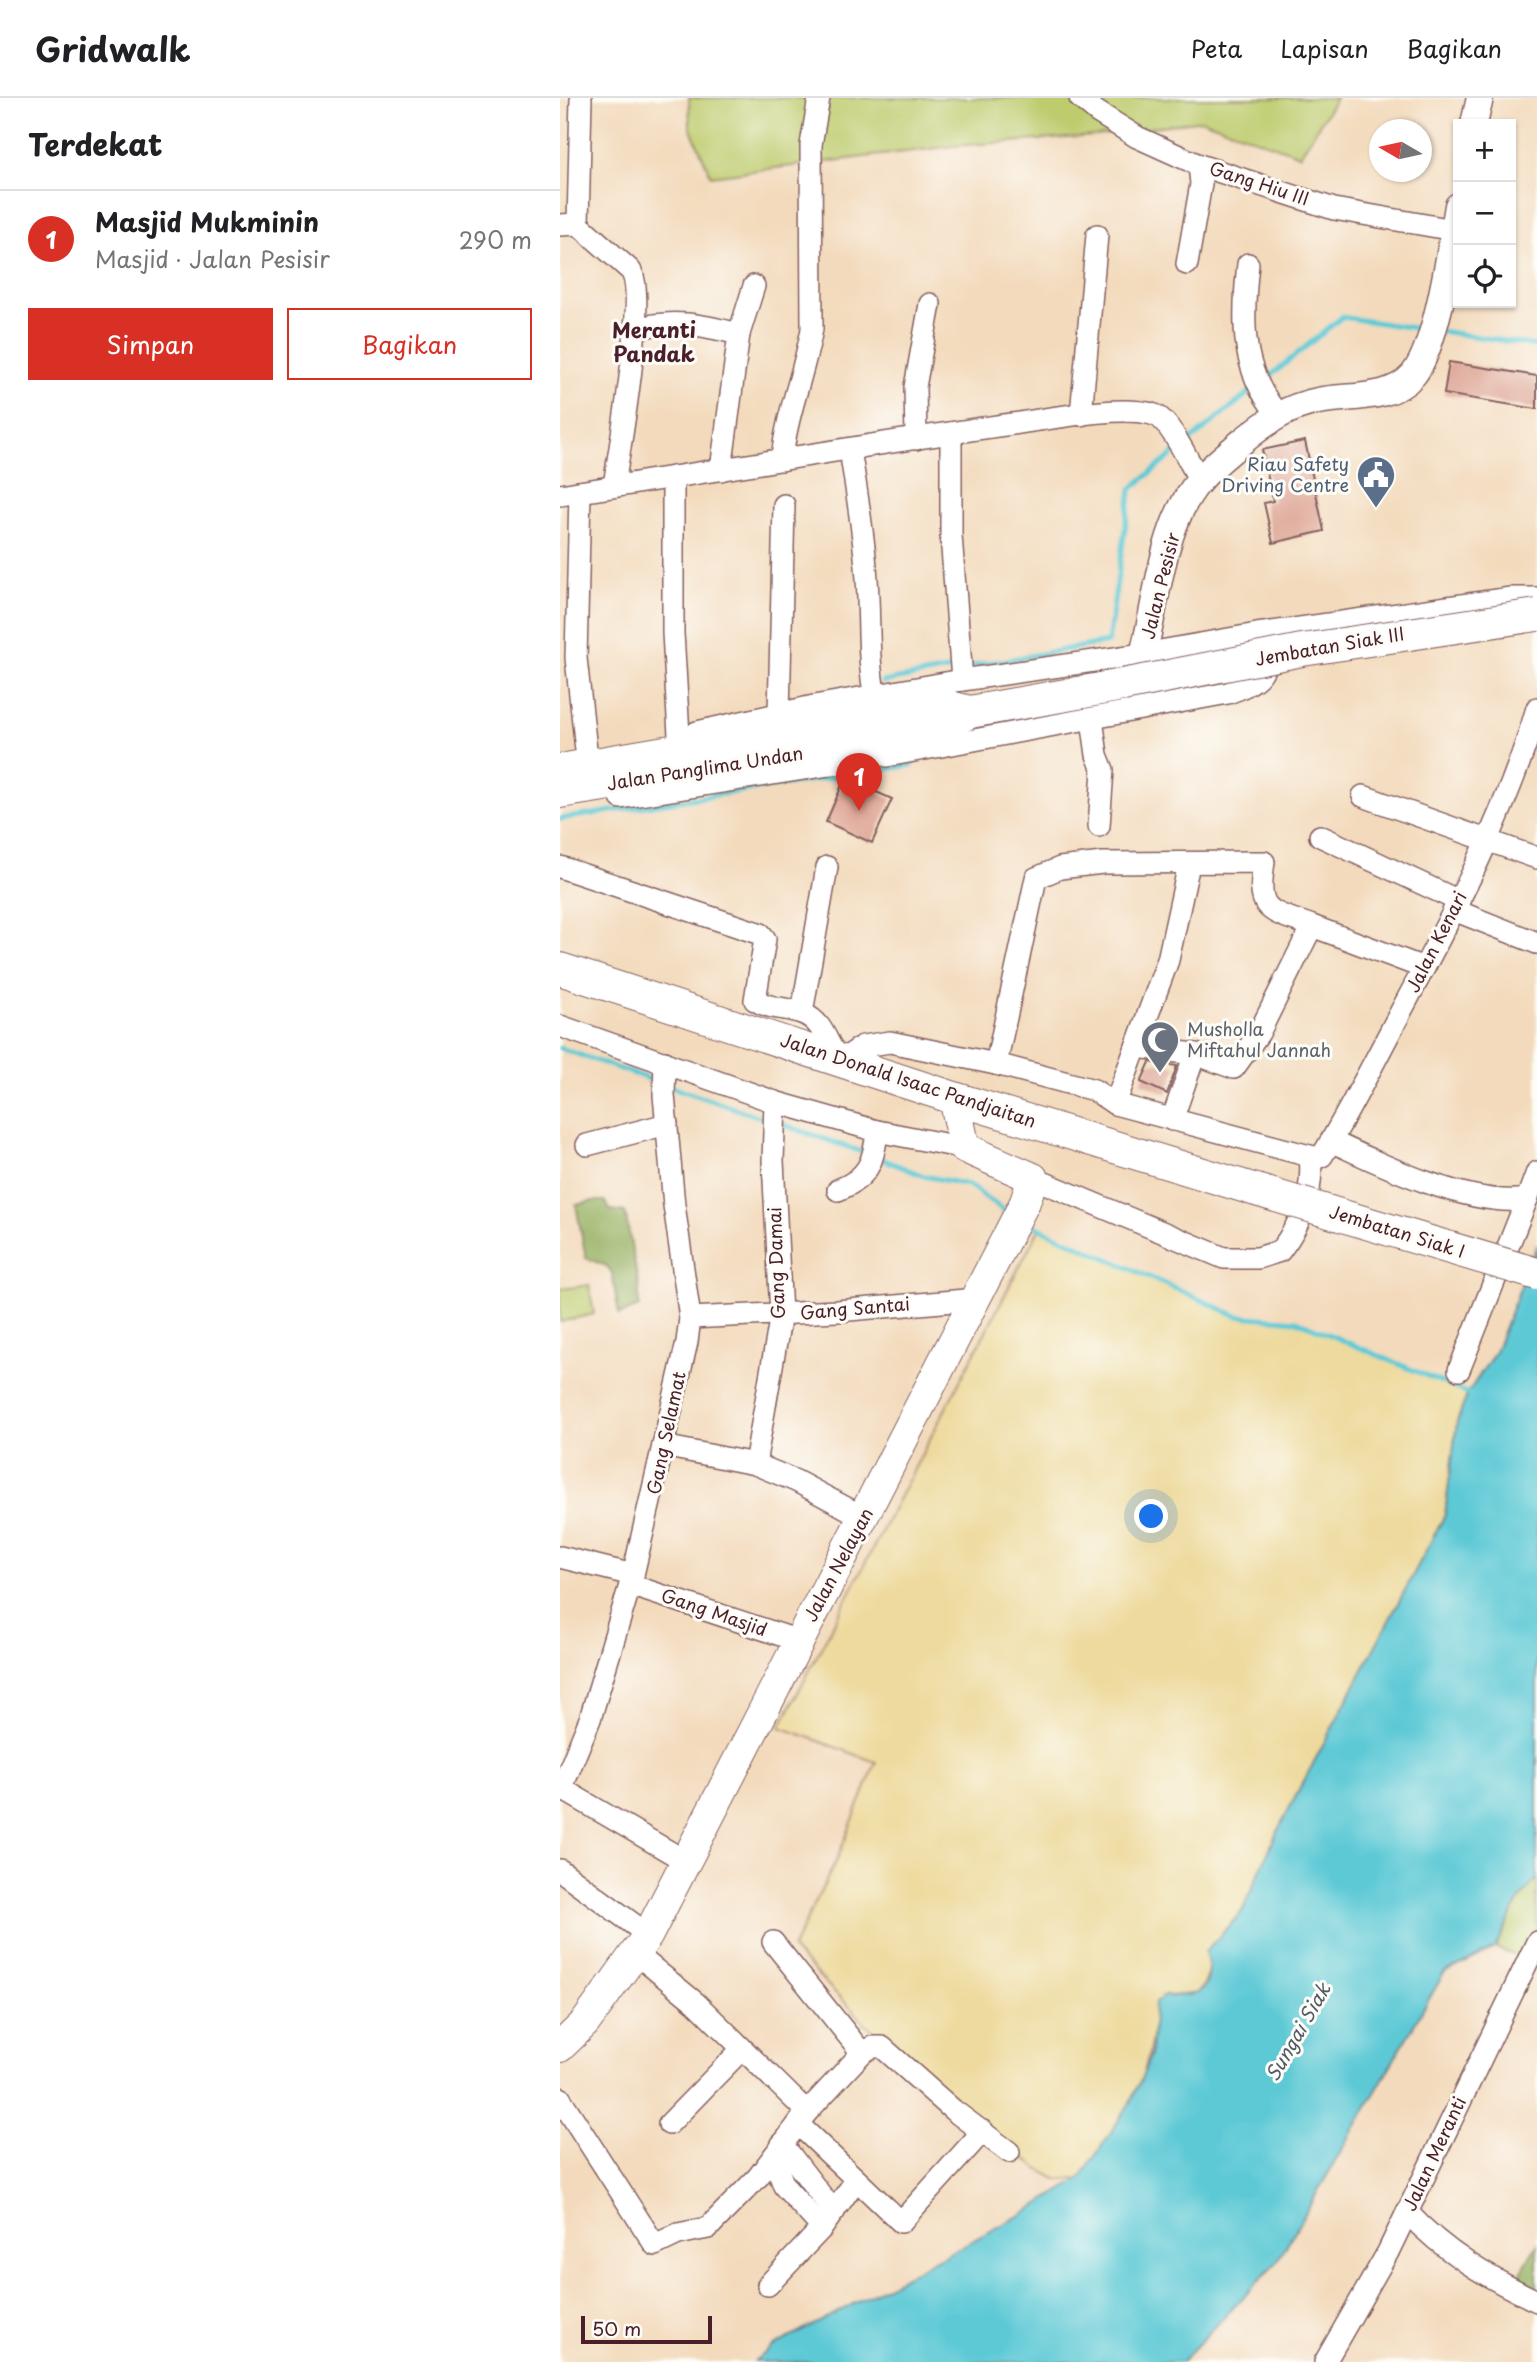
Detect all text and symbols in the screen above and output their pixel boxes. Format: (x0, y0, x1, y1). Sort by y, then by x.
text: Gridwalk (35, 23, 191, 73)
text: Peta (1191, 30, 1242, 66)
text: Lapisan (1280, 30, 1369, 66)
text: Bagikan (1407, 30, 1502, 66)
north arrow (1369, 119, 1432, 182)
map controls (1453, 119, 1516, 308)
button: + (1453, 119, 1516, 182)
text: Terdekat (28, 121, 163, 166)
street label: Gang Hiu III (1206, 154, 1313, 211)
button: − (1453, 182, 1516, 245)
text: Masjid Mukminin (95, 202, 319, 241)
text: 1 (46, 222, 57, 257)
text: 290 m (459, 222, 532, 257)
text: Masjid · Jalan Pesisir (95, 241, 330, 276)
button: locate (1453, 245, 1516, 308)
button: Simpan (28, 308, 273, 380)
button: Bagikan (287, 308, 532, 380)
district label: Meranti Pandak (612, 313, 696, 369)
place label: Riau Safety Driving Centre (1222, 450, 1349, 498)
public building icon: Riau Safety Driving Centre (1355, 454, 1397, 509)
street label: Jalan Pesisir (1133, 529, 1186, 642)
street label: Jembatan Siak III (1253, 619, 1407, 672)
street label: Jalan Panglima Undan (605, 739, 805, 796)
pin: 1 (836, 753, 882, 811)
street label: Jalan Kenari (1399, 886, 1473, 997)
place label: Musholla Miftahul Jannah (1187, 1015, 1331, 1063)
mosque icon: Musholla Miftahul Jannah (1139, 1019, 1181, 1074)
street label: Jalan Donald Isaac Pandjaitan (777, 1025, 1040, 1134)
street label: Jembatan Siak I (1326, 1197, 1469, 1264)
street label: Gang Damai (760, 1207, 791, 1320)
street label: Gang Santai (799, 1289, 911, 1326)
street label: Gang Selamat (639, 1368, 692, 1497)
your location (1134, 1499, 1168, 1533)
street label: Jalan Nelayan (796, 1503, 879, 1626)
street label: Gang Masjid (658, 1581, 771, 1642)
water label: Sungai Siak (1258, 1976, 1337, 2086)
street label: Jalan Meranti (1395, 2092, 1472, 2215)
scale bar (581, 2313, 712, 2345)
text: 50 m (592, 2314, 641, 2342)

